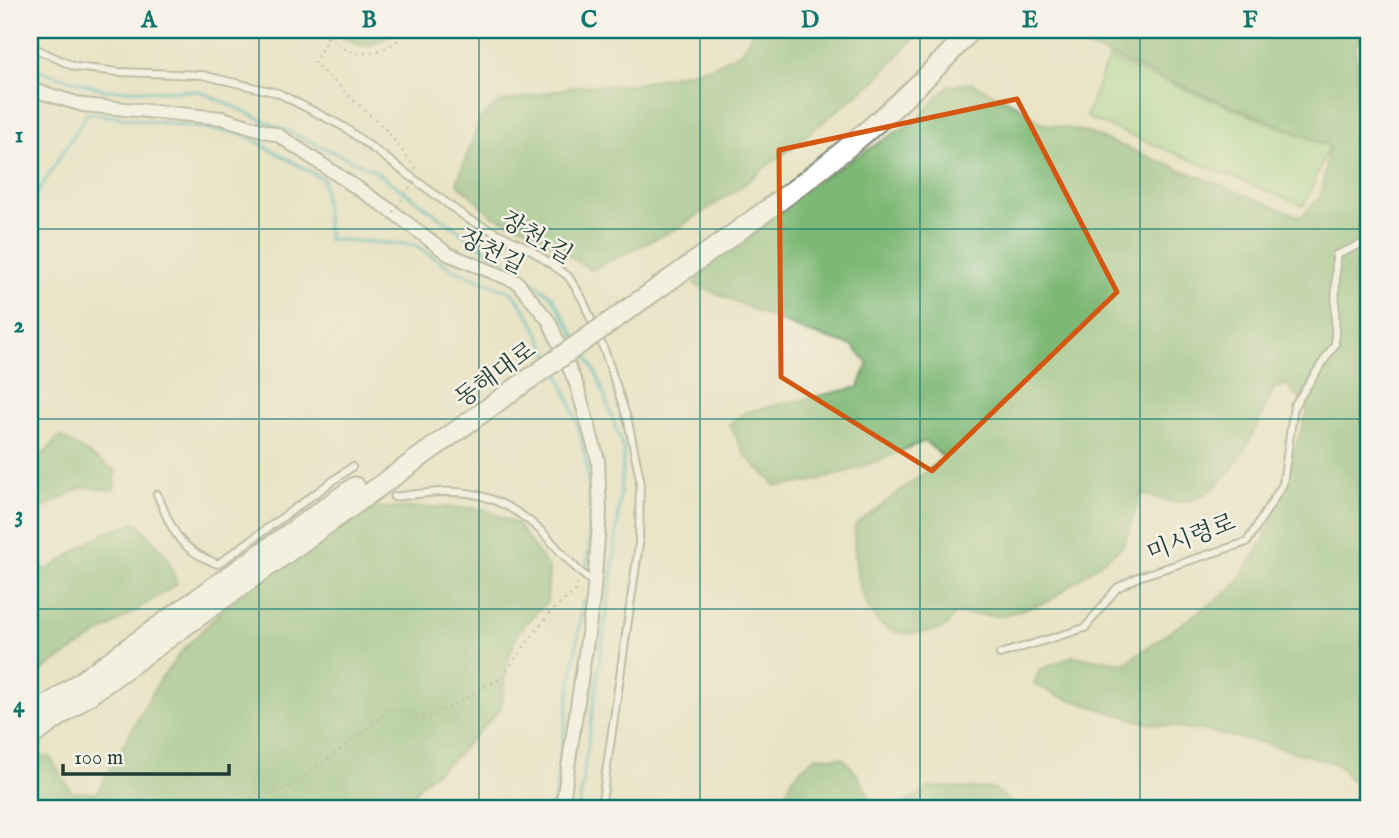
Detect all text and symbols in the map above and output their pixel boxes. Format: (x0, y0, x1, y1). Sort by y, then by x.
text: A (140, 6, 158, 35)
text: B (361, 6, 377, 35)
text: C (581, 6, 598, 35)
text: D (801, 6, 819, 35)
text: E (1022, 6, 1038, 35)
text: F (1243, 6, 1258, 35)
text: 1 (15, 121, 23, 150)
street label: 장천1길 (495, 205, 578, 272)
street label: 장천길 (453, 223, 529, 282)
text: 2 (14, 311, 25, 340)
street label: 동해대로 (449, 335, 543, 415)
text: 3 (15, 501, 23, 530)
street label: 미시령로 (1143, 507, 1240, 569)
text: 4 (13, 691, 25, 720)
scale bar (63, 733, 229, 777)
text: 100 m (74, 745, 123, 772)

